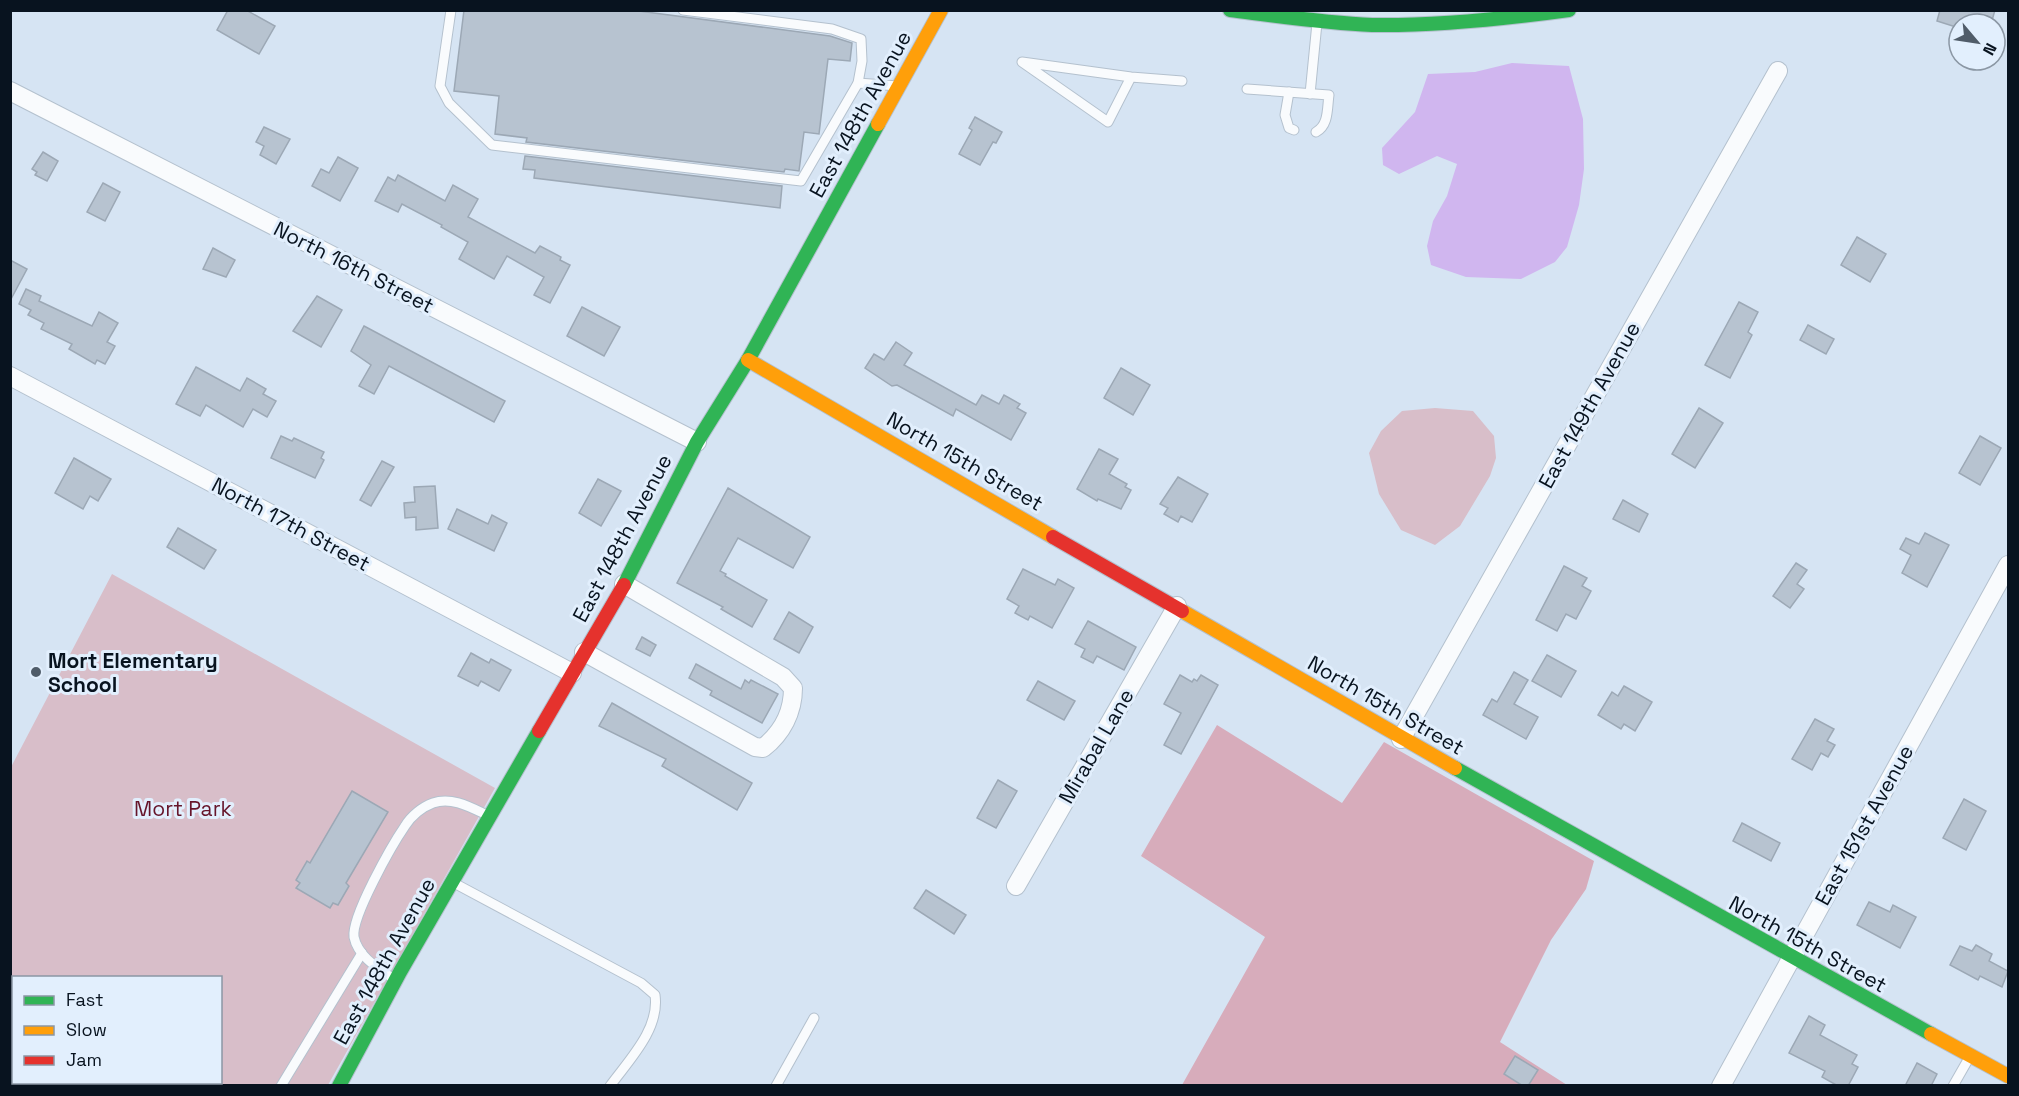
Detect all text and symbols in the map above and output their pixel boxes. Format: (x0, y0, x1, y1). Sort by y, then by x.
north arrow (1947, 12, 2007, 72)
street label: East 148th Avenue (803, 26, 917, 202)
text: N (1978, 39, 2001, 59)
street label: North 16th Street (269, 215, 439, 319)
street label: East 149th Avenue (1532, 317, 1646, 493)
street label: North 15th Street (882, 405, 1048, 517)
street label: East 148th Avenue (566, 449, 678, 627)
street label: North 17th Street (207, 471, 375, 577)
place label: Mort Elementary School (48, 647, 218, 698)
street label: North 15th Street (1303, 649, 1469, 761)
marker: Mort Elementary School (29, 665, 43, 679)
street label: Mirabal Lane (1052, 684, 1140, 808)
street label: East 151st Avenue (1809, 740, 1919, 910)
park label: Mort Park (134, 795, 232, 822)
street label: East 148th Avenue (327, 873, 441, 1049)
street label: North 15th Street (1724, 889, 1892, 999)
legend (12, 976, 222, 1084)
text: Fast (66, 988, 103, 1011)
text: Slow (66, 1018, 107, 1041)
text: Jam (66, 1048, 102, 1071)

